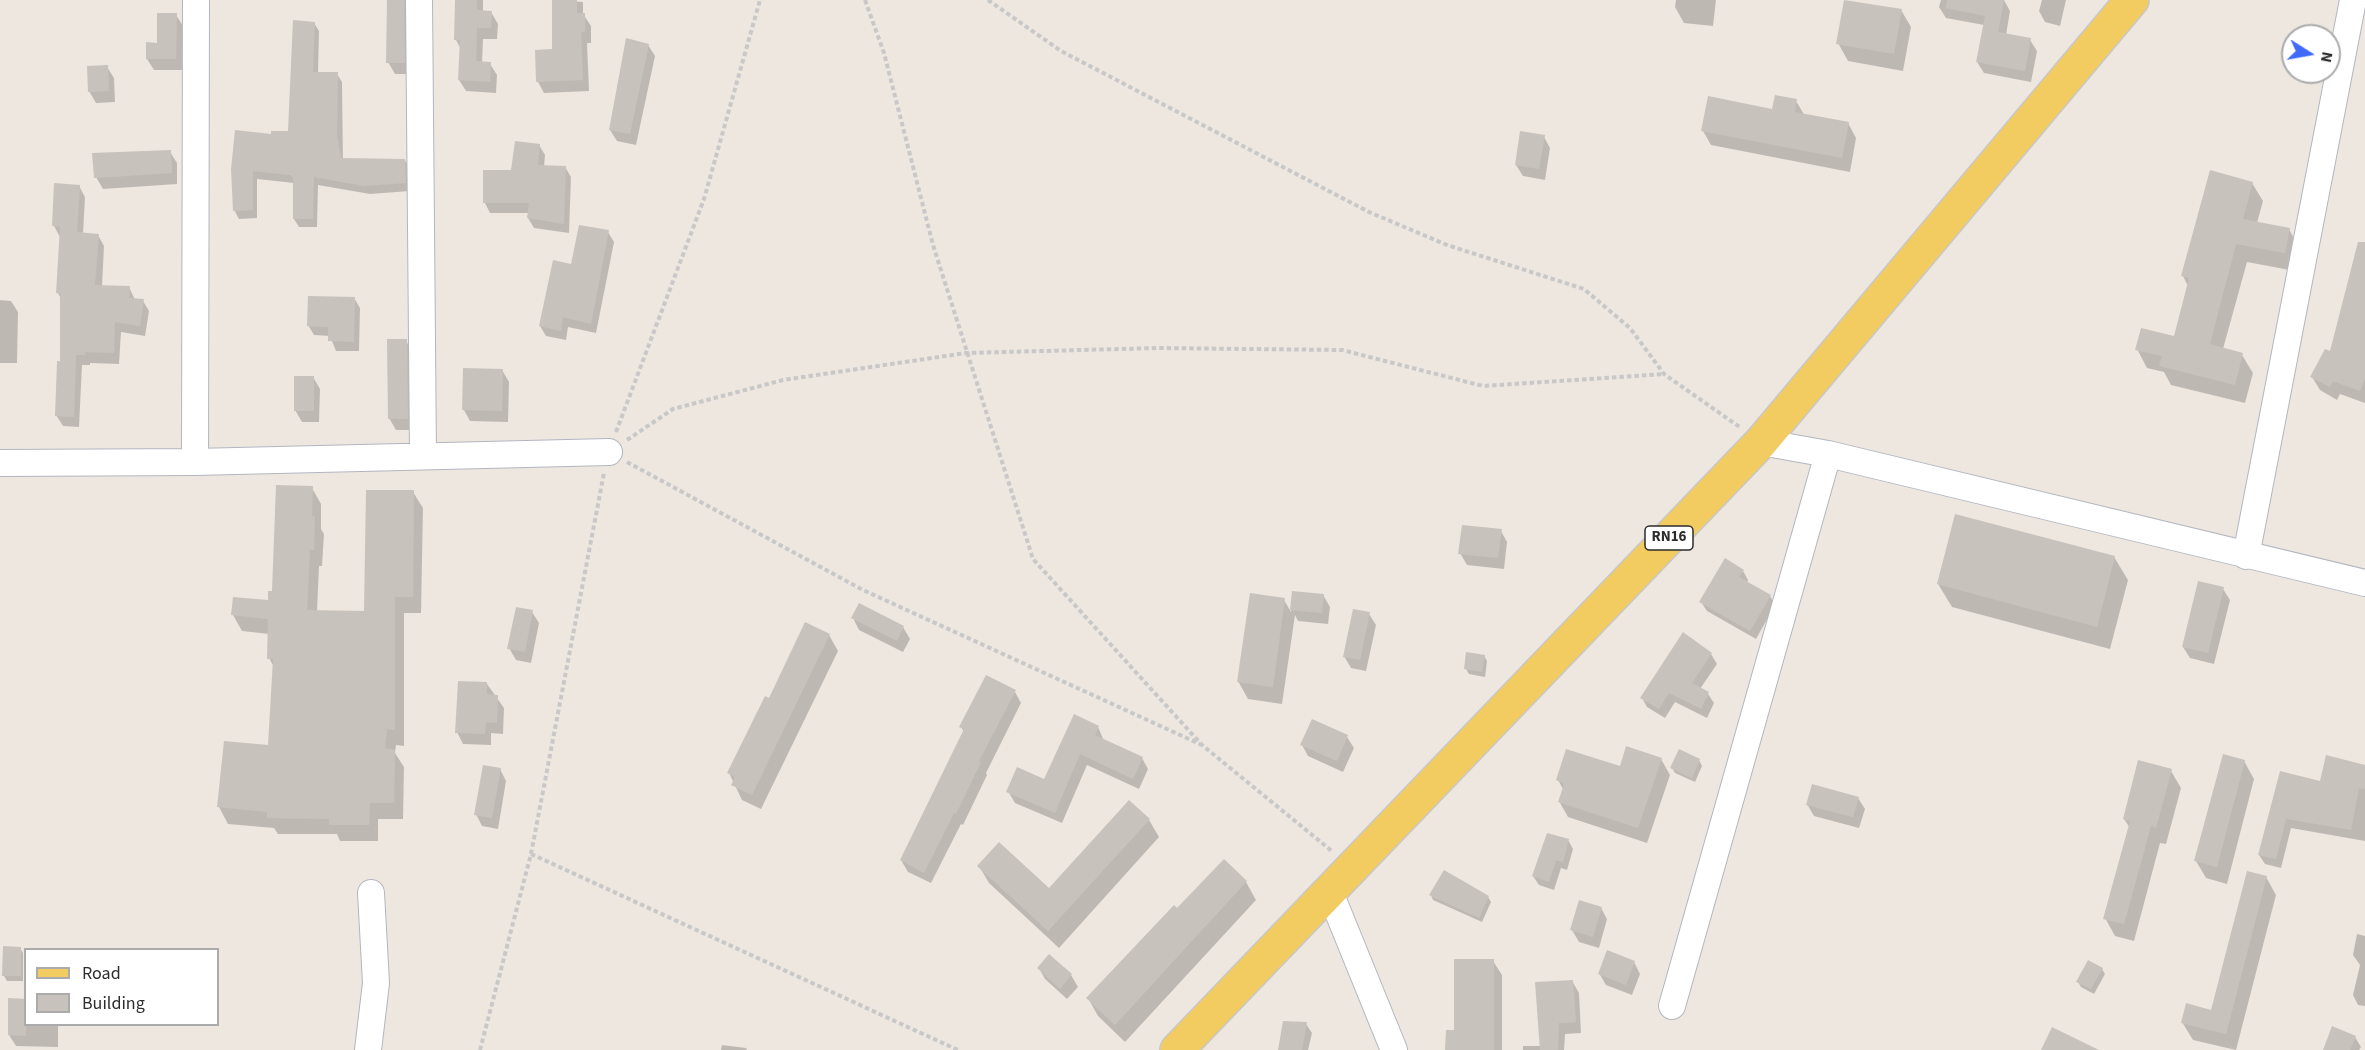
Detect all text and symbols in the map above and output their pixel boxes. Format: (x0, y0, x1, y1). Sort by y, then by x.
north arrow (2281, 24, 2341, 84)
text: N (2315, 50, 2339, 64)
road number: RN16 (1645, 526, 1693, 550)
legend (24, 948, 219, 1026)
text: Road (82, 961, 121, 986)
text: Building (82, 991, 145, 1016)

